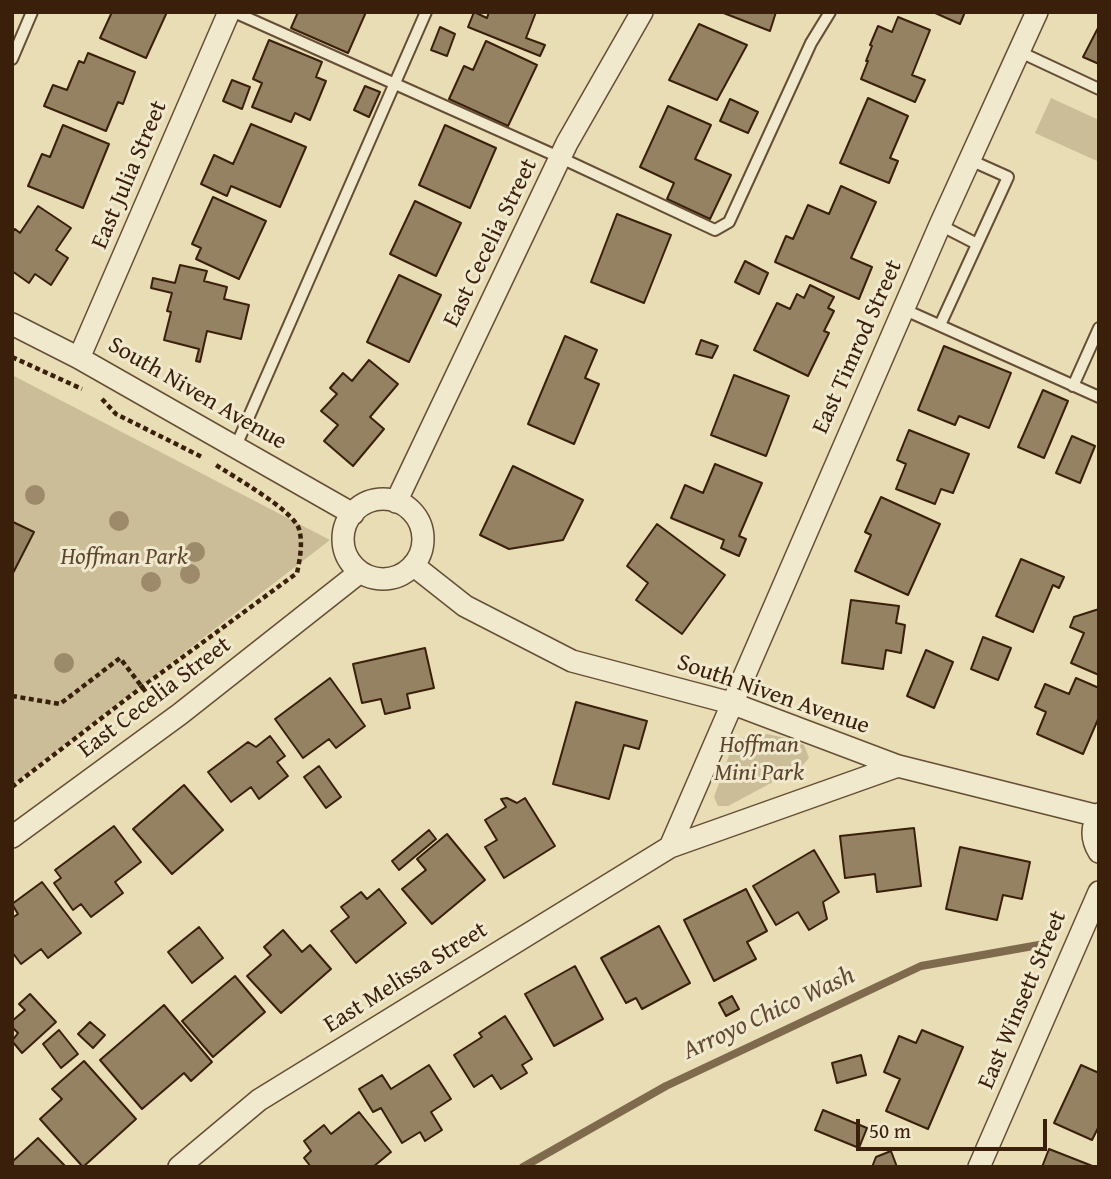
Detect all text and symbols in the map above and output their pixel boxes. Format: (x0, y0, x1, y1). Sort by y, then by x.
street label: East Julia Street (86, 97, 174, 253)
street label: East Cecelia Street (438, 154, 544, 332)
street label: East Timrod Street (807, 256, 909, 438)
street label: South Niven Avenue (102, 331, 292, 457)
park label: Hoffman Park (60, 544, 188, 572)
street label: East Cecelia Street (73, 631, 237, 765)
street label: South Niven Avenue (673, 649, 873, 741)
park label: Hoffman Mini Park (714, 732, 804, 788)
street label: East Winsett Street (972, 906, 1074, 1094)
street label: East Melissa Street (319, 916, 493, 1040)
water label: Arroyo Chico Wash (678, 960, 860, 1068)
scale bar (859, 1106, 1050, 1150)
text: 50 m (869, 1115, 911, 1146)

